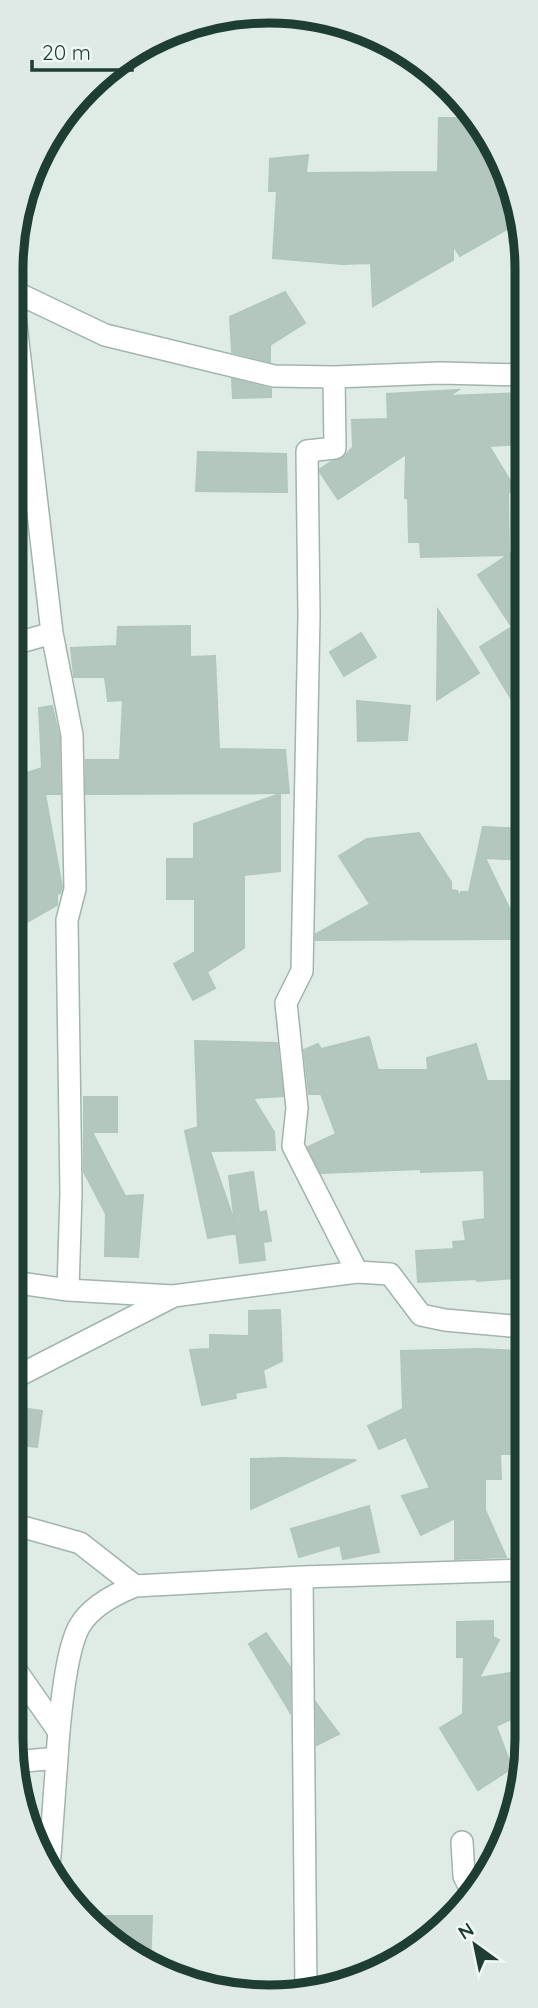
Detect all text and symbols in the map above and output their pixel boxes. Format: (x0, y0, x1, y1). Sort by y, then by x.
scale bar (32, 28, 131, 72)
text: 20 m (42, 39, 91, 65)
north arrow (440, 1910, 510, 1980)
text: N (453, 1917, 478, 1945)

